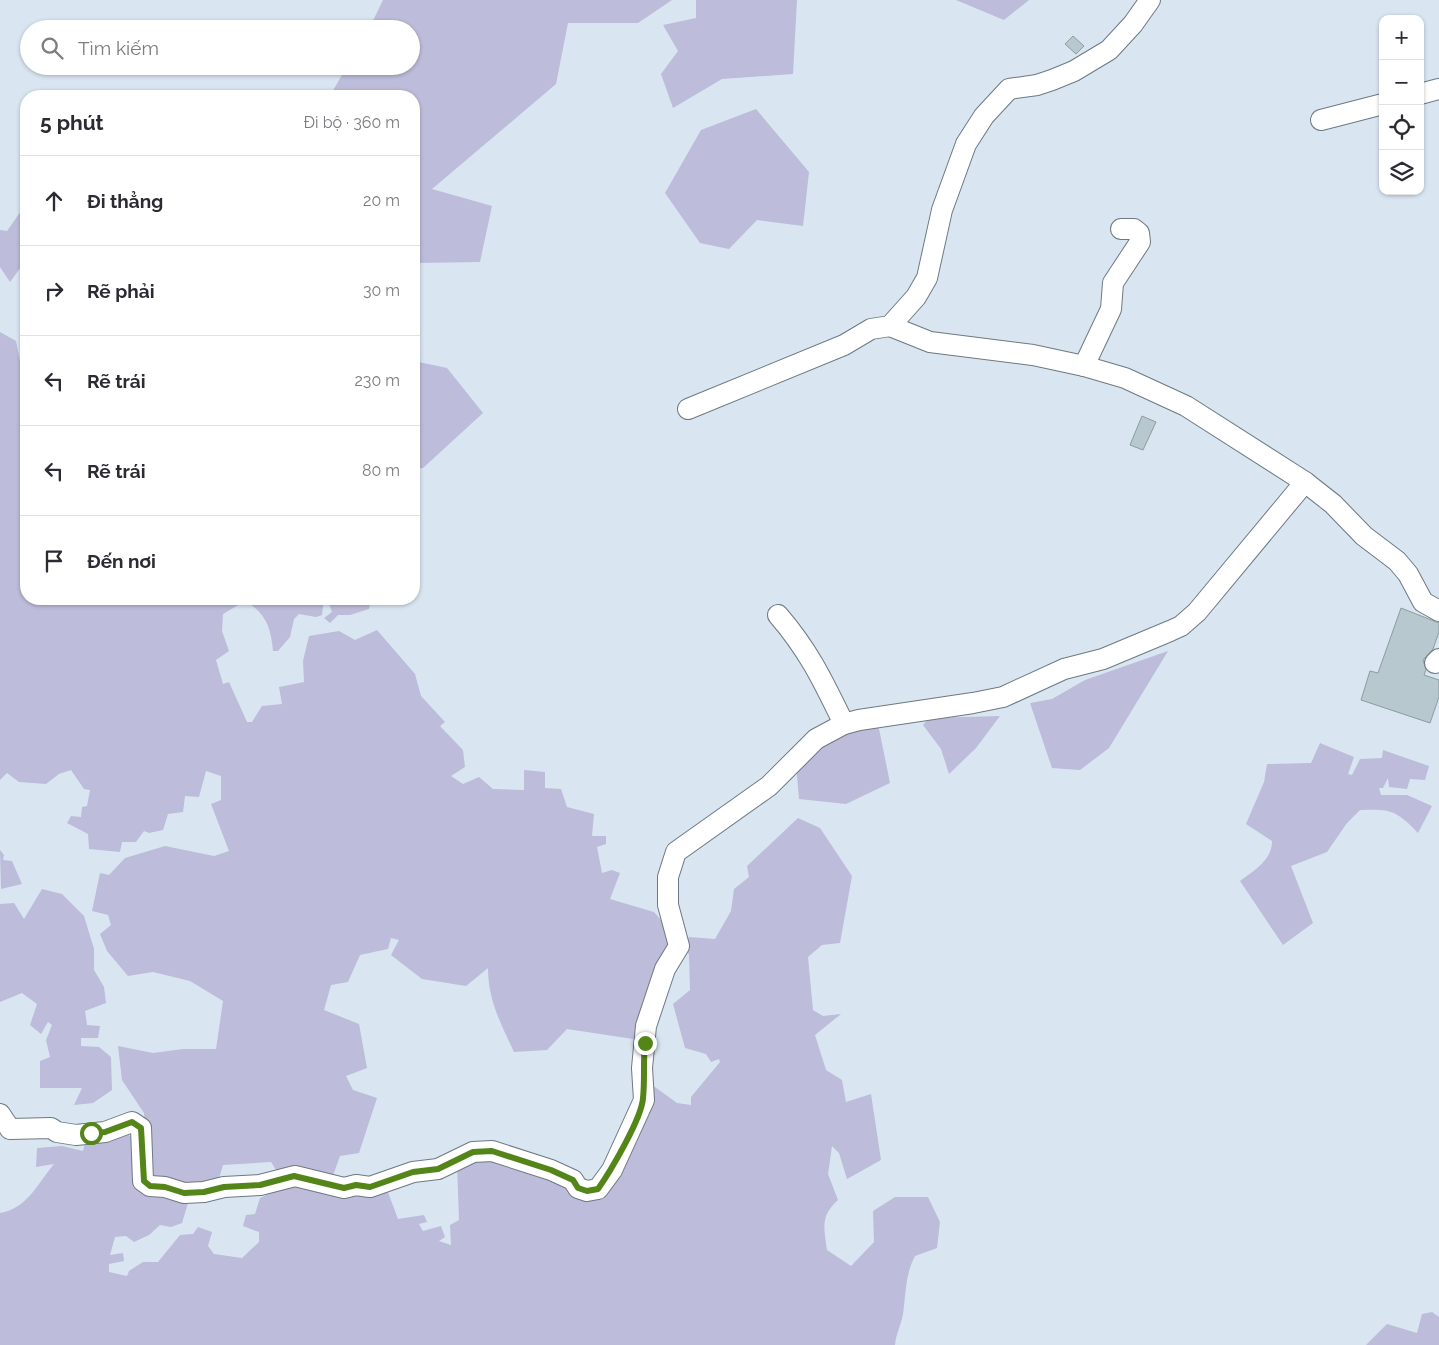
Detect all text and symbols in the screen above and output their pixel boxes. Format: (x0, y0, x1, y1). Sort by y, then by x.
map controls (1379, 15, 1424, 195)
button: + (1379, 15, 1424, 60)
search box (20, 20, 420, 75)
icon: search (38, 34, 66, 62)
text: Tìm kiếm (78, 37, 159, 59)
button: − (1379, 60, 1424, 105)
button: locate (1379, 105, 1424, 150)
text: 5 phút (40, 110, 104, 135)
text: Đi bộ · 360 m (304, 113, 400, 132)
button: layers (1379, 150, 1424, 195)
icon: ahead (40, 187, 68, 215)
text: Đi thẳng (87, 190, 163, 212)
text: 20 m (363, 191, 400, 210)
icon: right (40, 277, 68, 305)
text: Rẽ phải (87, 280, 155, 302)
text: 30 m (363, 281, 400, 300)
icon: left (40, 367, 68, 395)
text: Rẽ trái (87, 370, 146, 392)
text: 230 m (355, 371, 400, 390)
icon: left (40, 457, 68, 485)
text: Rẽ trái (87, 460, 146, 482)
text: 80 m (362, 461, 400, 480)
icon: arrive (40, 547, 68, 575)
text: Đến nơi (87, 550, 156, 572)
route end (634, 1032, 657, 1055)
route start (80, 1122, 103, 1145)

